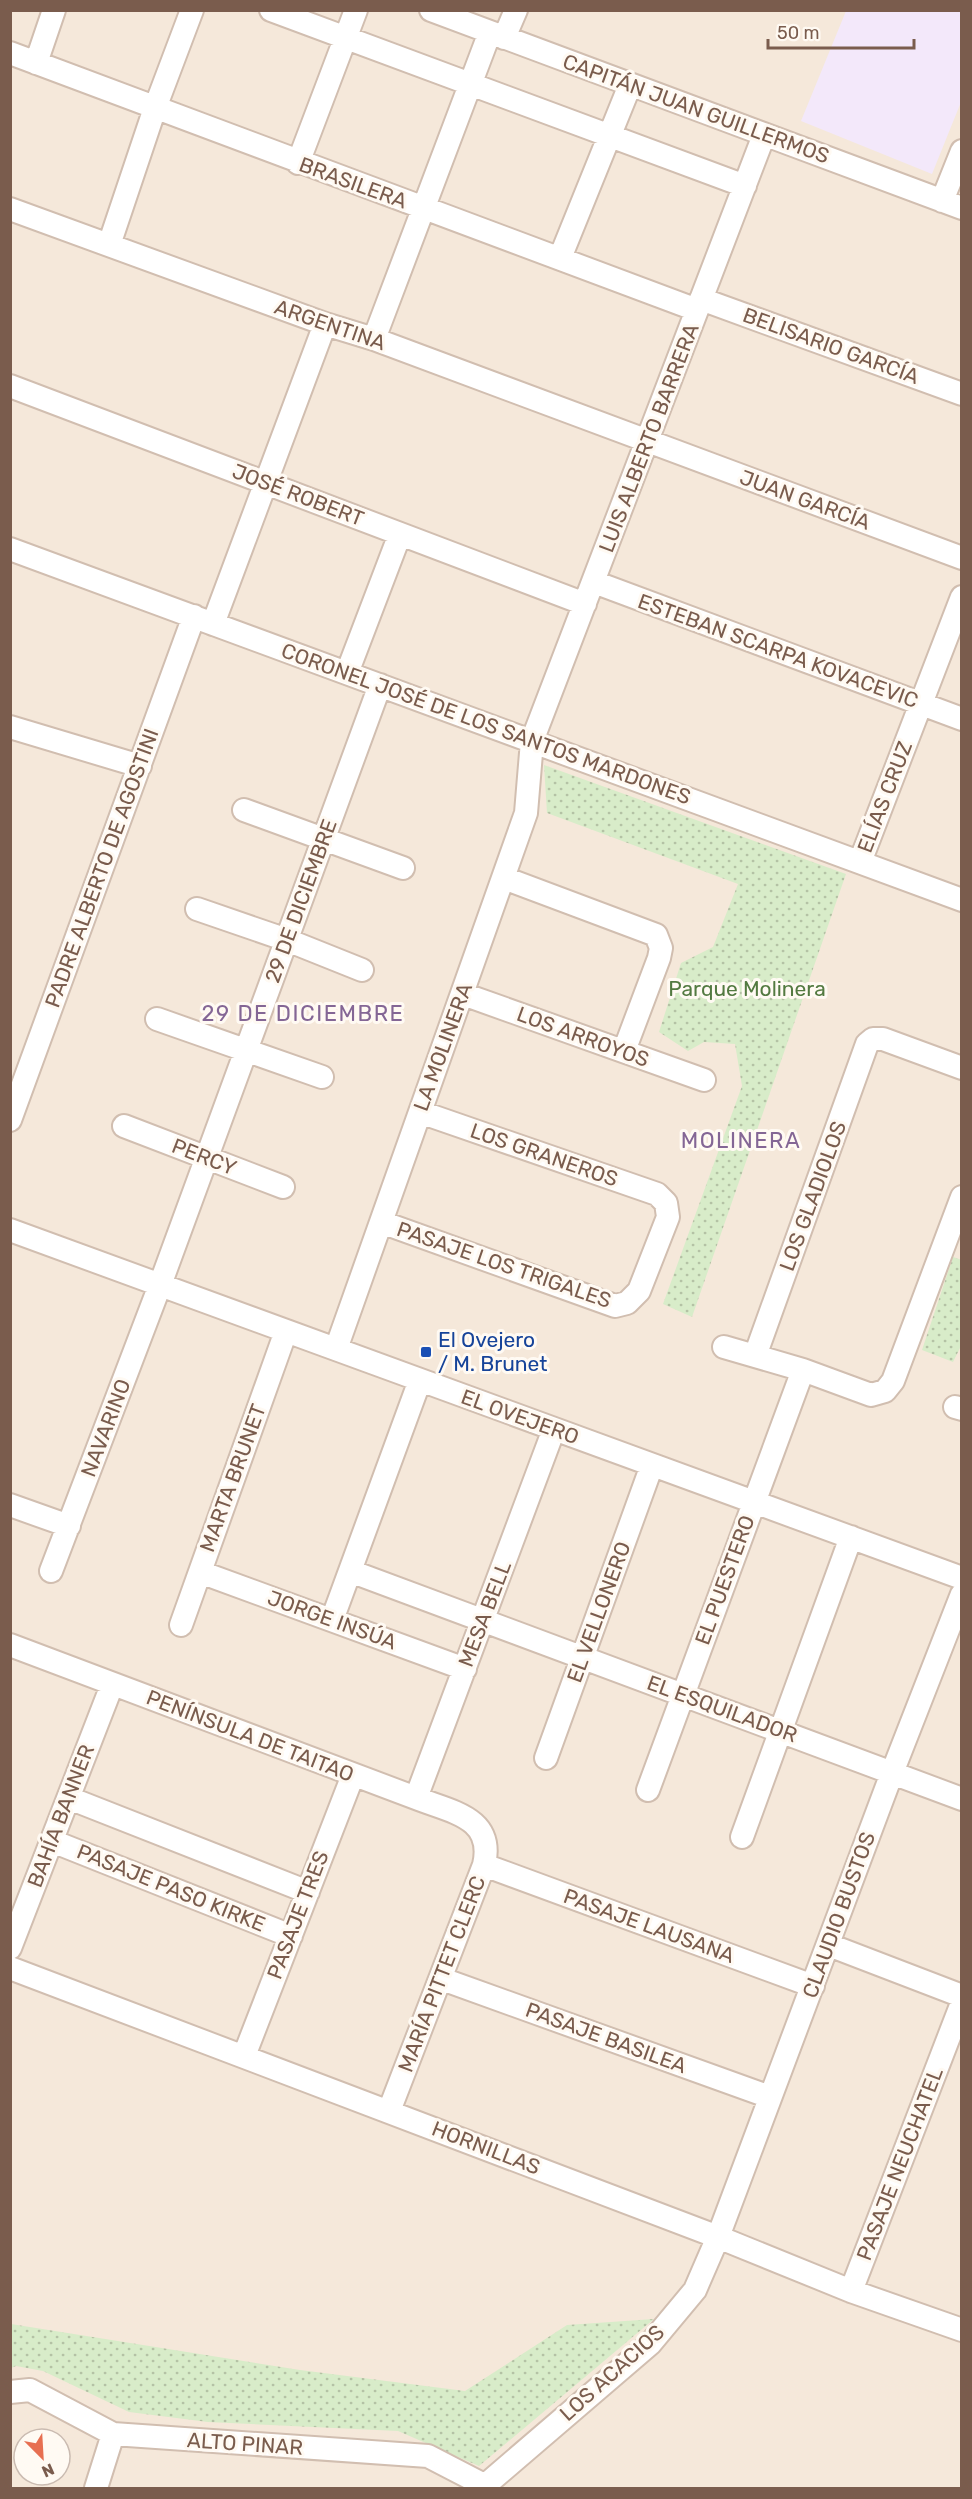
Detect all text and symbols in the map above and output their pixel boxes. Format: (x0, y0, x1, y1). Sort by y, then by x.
scale bar (768, 12, 914, 50)
text: 50 m (777, 22, 820, 44)
street label: CAPITÁN JUAN GUILLERMOS (559, 49, 833, 168)
street label: BRASILERA (296, 151, 410, 214)
street label: ARGENTINA (271, 294, 389, 355)
street label: BELISARIO GARCÍA (740, 302, 923, 389)
street label: LUIS ALBERTO BARRERA (593, 320, 704, 556)
street label: JOSÉ ROBERT (229, 458, 368, 531)
street label: JUAN GARCÍA (736, 464, 874, 535)
street label: ESTEBAN SCARPA KOVACEVIC (635, 588, 922, 713)
street label: CORONEL JOSÉ DE LOS SANTOS MARDONES (278, 638, 694, 810)
street label: PADRE ALBERTO DE AGOSTINI (39, 725, 164, 1011)
street label: ELÍAS CRUZ (852, 738, 917, 856)
street label: 29 DE DICIEMBRE (259, 816, 342, 986)
park label: Parque Molinera (668, 976, 826, 1001)
street label: LA MOLINERA (408, 980, 477, 1114)
district label: 29 DE DICIEMBRE (202, 1000, 404, 1027)
street label: LOS ARROYOS (514, 1001, 653, 1072)
street label: LOS GRANEROS (467, 1118, 621, 1191)
street label: LOS GLADIOLOS (774, 1118, 851, 1274)
district label: MOLINERA (681, 1127, 801, 1154)
street label: PERCY (168, 1133, 240, 1180)
street label: PASAJE LOS TRIGALES (394, 1216, 615, 1313)
place label: El Ovejero / M. Brunet (438, 1327, 548, 1376)
marker: El Ovejero / M. Brunet (419, 1345, 433, 1359)
street label: NAVARINO (75, 1375, 136, 1480)
street label: EL OVEJERO (458, 1384, 582, 1449)
street label: MARTA BRUNET (194, 1400, 271, 1555)
street label: EL PUESTERO (690, 1512, 760, 1648)
street label: EL VELLONERO (561, 1538, 636, 1686)
street label: MESA BELL (453, 1557, 516, 1670)
street label: JORGE INSÚA (264, 1585, 400, 1654)
street label: EL ESQUILADOR (644, 1670, 801, 1747)
street label: PENÍNSULA DE TAITAO (143, 1684, 357, 1787)
street label: BAHÍA BANNER (22, 1741, 99, 1891)
street label: CLAUDIO BUSTOS (797, 1828, 880, 2001)
street label: PASAJE PASO KIRKE (73, 1838, 269, 1937)
street label: PASAJE TRES (262, 1847, 333, 1983)
street label: MARÍA PITTET CLERC (393, 1872, 491, 2075)
street label: PASAJE LAUSANA (560, 1883, 738, 1968)
street label: PASAJE BASILEA (522, 1997, 690, 2078)
street label: PASAJE NEUCHATEL (851, 2064, 948, 2264)
street label: HORNILLAS (429, 2115, 544, 2180)
street label: LOS ACACIOS (554, 2319, 669, 2426)
north arrow (12, 2427, 72, 2487)
street label: ALTO PINAR (186, 2427, 304, 2460)
text: N (39, 2459, 57, 2481)

